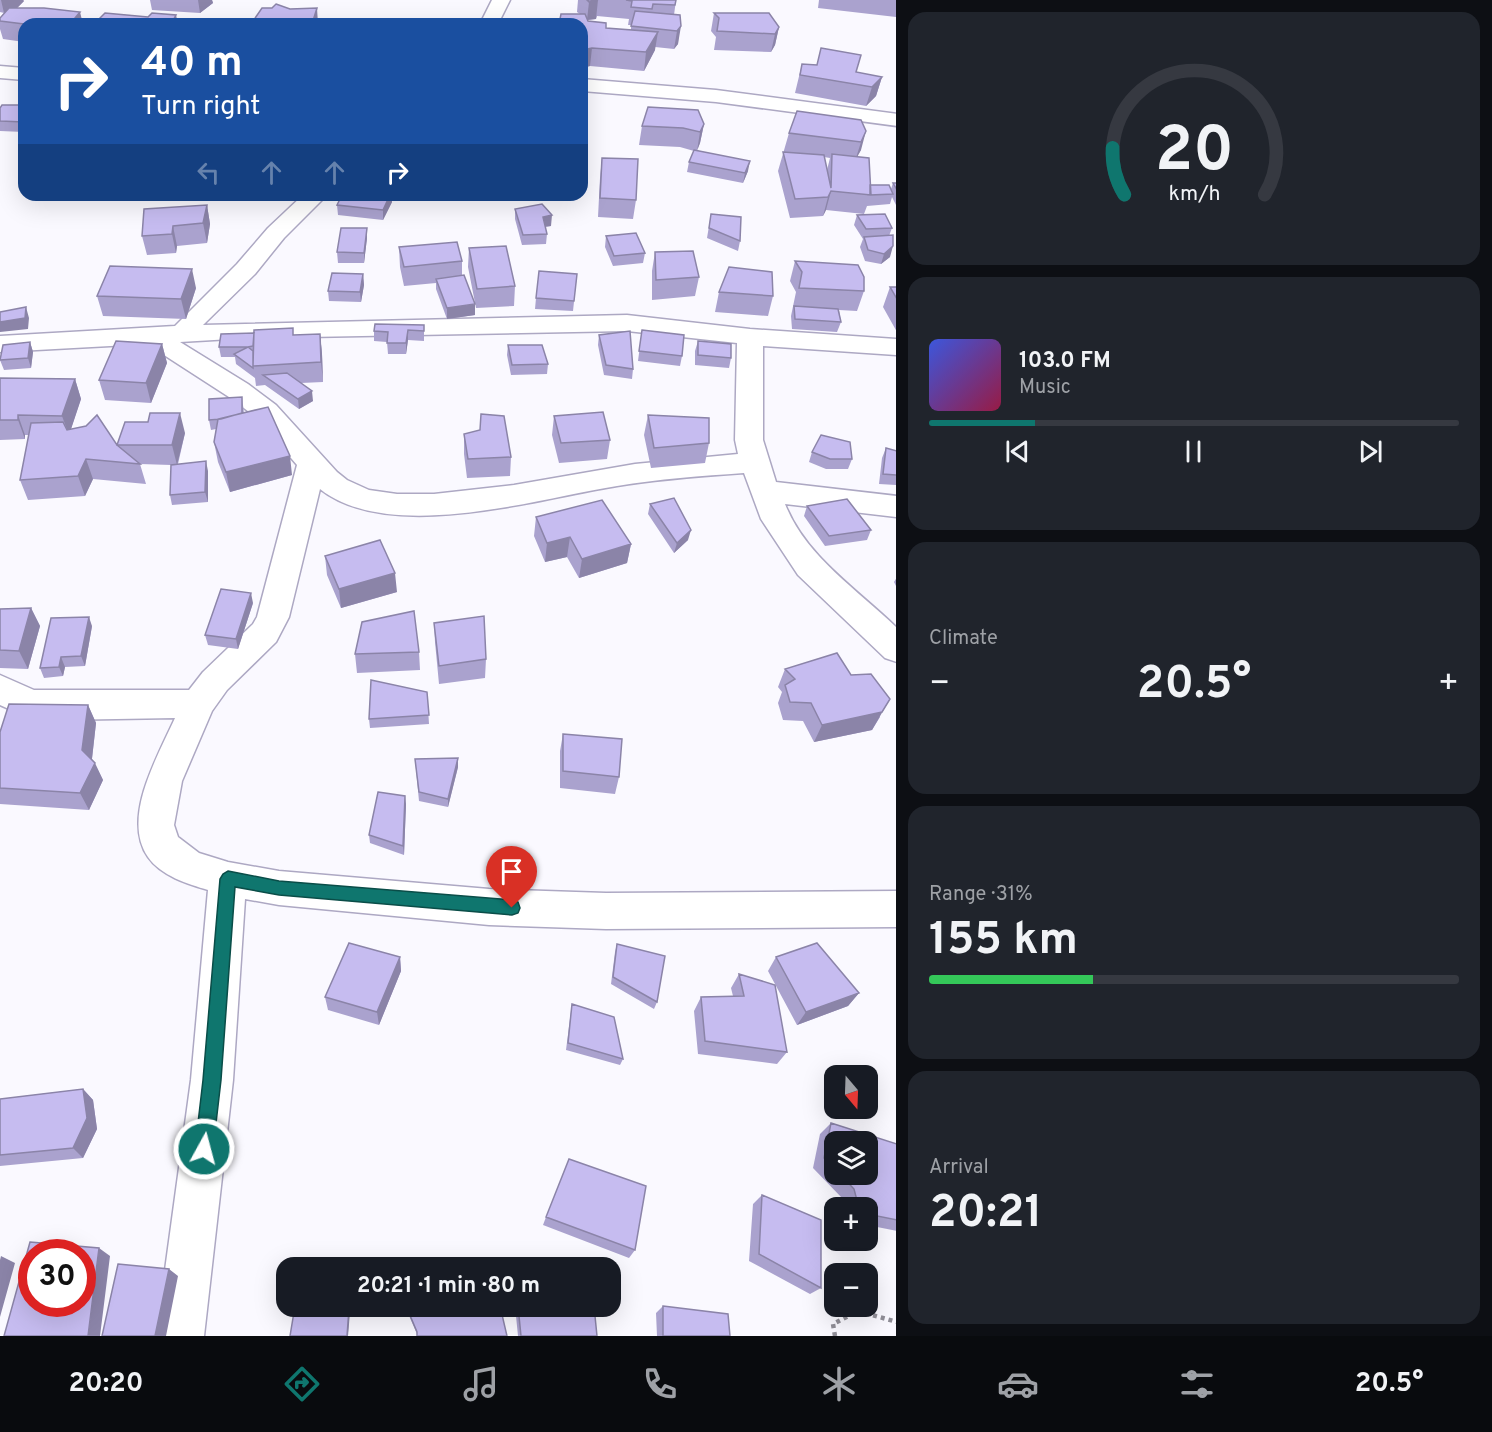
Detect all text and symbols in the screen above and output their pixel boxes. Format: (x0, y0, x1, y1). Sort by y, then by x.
text: 40 m (141, 38, 243, 91)
icon: right (42, 42, 120, 120)
text: Turn right (141, 90, 260, 124)
text: 20 (1154, 115, 1234, 194)
icon: left (192, 156, 225, 189)
icon: ahead (255, 156, 288, 189)
icon: ahead (318, 156, 351, 189)
icon: right (381, 156, 414, 189)
text: km/h (1168, 182, 1220, 209)
text: 103.0 FM (1019, 348, 1111, 375)
text: Music (1019, 375, 1071, 401)
icon: previous (1001, 435, 1034, 468)
icon: pause (1177, 435, 1210, 468)
icon: next (1354, 435, 1387, 468)
text: Climate (929, 626, 998, 652)
text: 20.5° (1137, 657, 1251, 714)
text: − (929, 664, 950, 706)
text: + (1438, 664, 1459, 706)
pin (486, 846, 537, 908)
icon: arrive (495, 855, 528, 888)
text: Range · 31% (929, 882, 1033, 908)
text: 155 km (929, 913, 1078, 970)
north arrow (824, 1065, 878, 1119)
map controls (824, 1065, 878, 1317)
position arrow (172, 1117, 236, 1181)
button: layers (824, 1131, 878, 1185)
text: Arrival (929, 1155, 989, 1181)
text: 20:21 (929, 1186, 1043, 1243)
button: + (824, 1197, 878, 1251)
speed limit sign: 30 (18, 1239, 96, 1317)
button: − (824, 1263, 878, 1317)
text: 20:21 · 1 min · 80 m (357, 1273, 540, 1300)
icon: directions (281, 1363, 323, 1405)
icon: music (460, 1363, 502, 1405)
icon: phone (639, 1363, 681, 1405)
icon: climate (818, 1363, 860, 1405)
icon: car (997, 1363, 1039, 1405)
icon: filters (1176, 1363, 1218, 1405)
text: 20:20 (69, 1367, 144, 1401)
text: 20.5° (1355, 1367, 1423, 1401)

